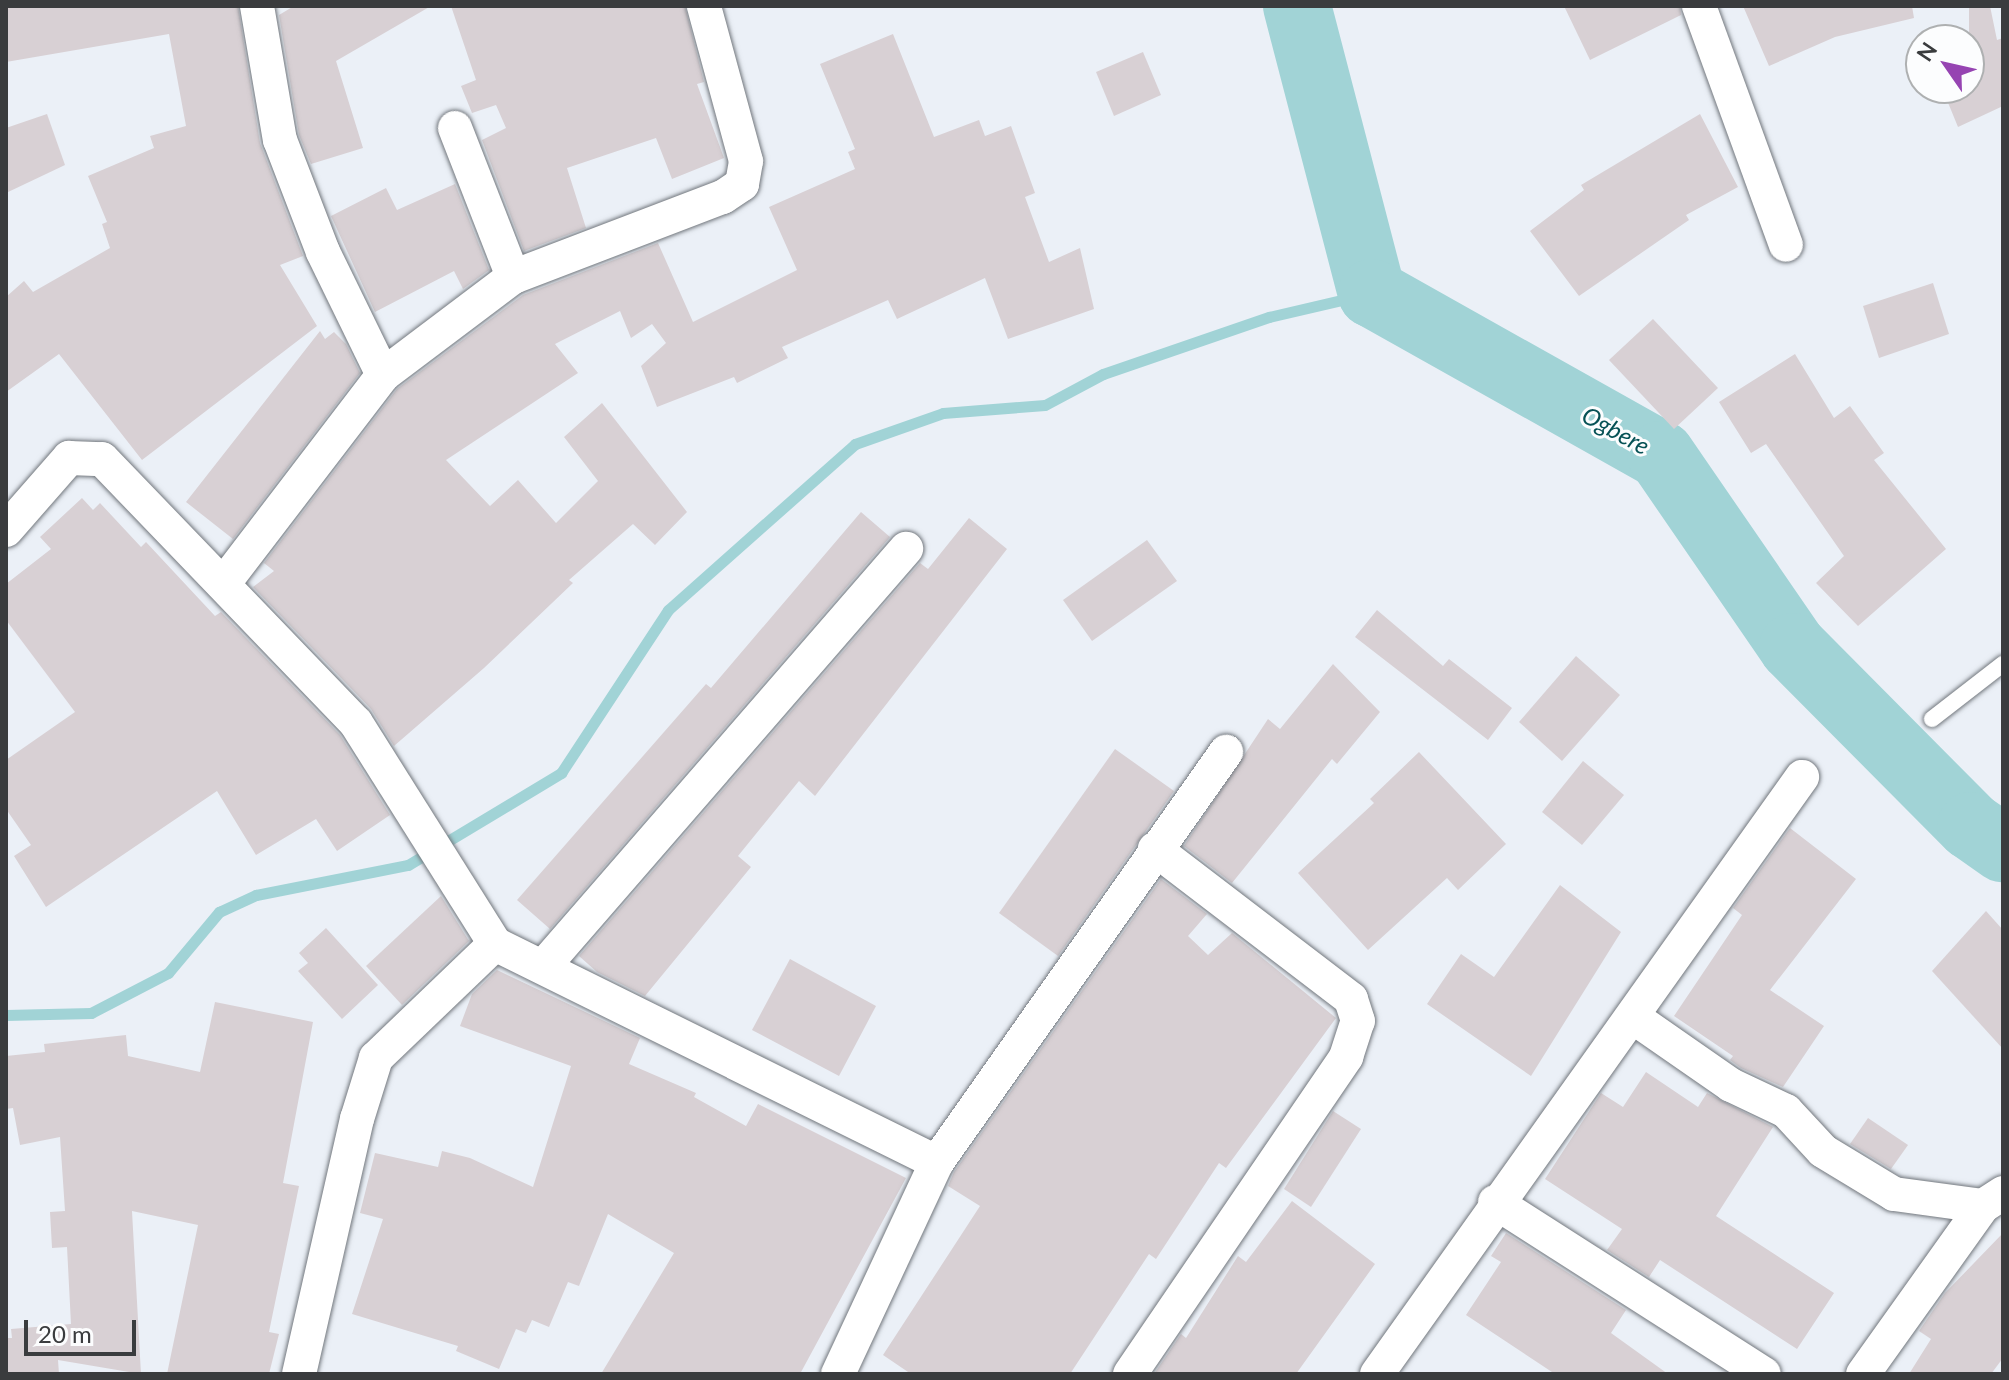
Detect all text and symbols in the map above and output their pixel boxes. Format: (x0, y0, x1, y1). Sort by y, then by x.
north arrow (1905, 24, 1985, 104)
text: N (1910, 37, 1942, 66)
water label: Ogbere (1577, 400, 1655, 460)
scale bar (28, 1304, 140, 1354)
text: 20 m (38, 1319, 92, 1348)

